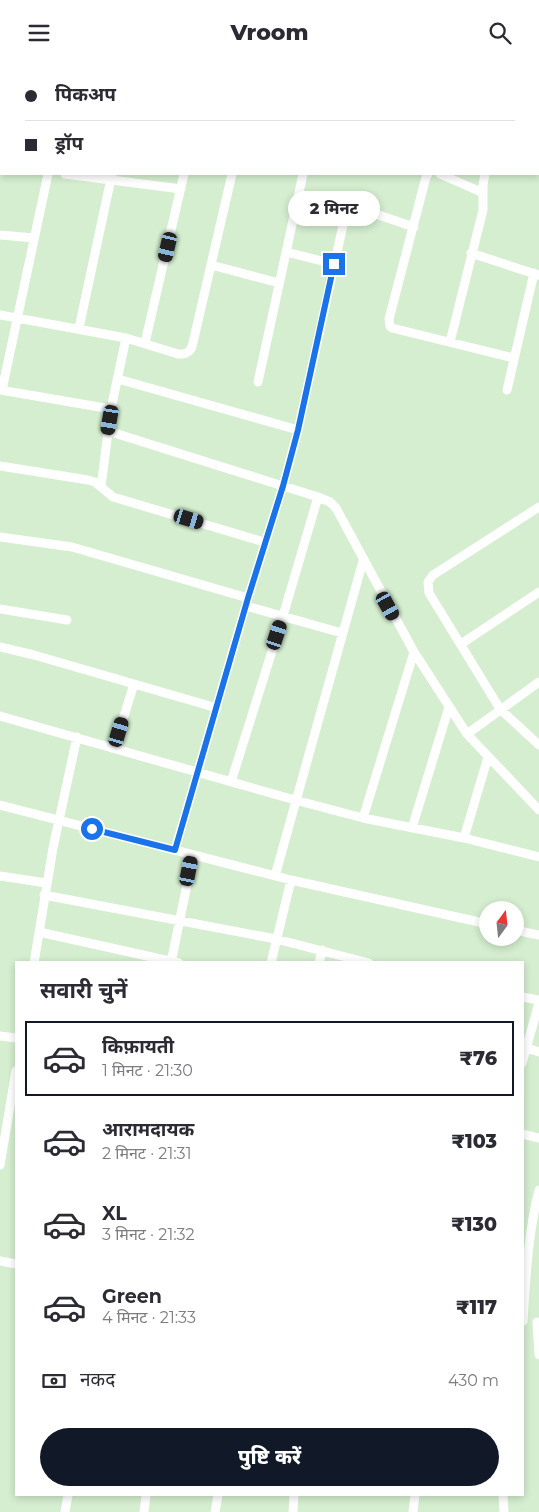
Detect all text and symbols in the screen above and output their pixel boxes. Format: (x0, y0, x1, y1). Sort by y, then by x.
icon: menu (25, 19, 53, 47)
text: Vroom (231, 19, 308, 46)
icon: search (486, 19, 514, 47)
text: पिकअप (55, 83, 116, 106)
text: ड्रॉप (55, 132, 83, 155)
callout: 2 मिनट (288, 191, 380, 227)
text: 2 मिनट (310, 199, 358, 218)
car (157, 231, 178, 263)
route end (323, 253, 345, 275)
car (100, 404, 119, 436)
car (172, 507, 205, 531)
car (374, 589, 401, 623)
car (265, 618, 288, 652)
car (107, 715, 130, 749)
route start (81, 818, 103, 840)
car (178, 855, 199, 887)
north arrow (479, 901, 524, 946)
map controls (479, 901, 524, 946)
text: सवारी चुनें (40, 977, 127, 1004)
text: किफ़ायती (102, 1035, 174, 1058)
icon: car (42, 1036, 87, 1081)
text: ₹76 (459, 1047, 497, 1070)
text: 1 मिनट · 21:30 (102, 1061, 193, 1080)
text: आरामदायक (102, 1118, 194, 1141)
icon: car (42, 1119, 87, 1164)
text: ₹103 (451, 1130, 497, 1153)
text: 2 मिनट · 21:31 (102, 1144, 191, 1163)
icon: car (42, 1202, 87, 1247)
text: XL (102, 1202, 127, 1225)
text: ₹130 (451, 1213, 497, 1236)
text: 3 मिनट · 21:32 (102, 1225, 195, 1244)
icon: car (42, 1285, 87, 1330)
text: Green (102, 1285, 162, 1308)
text: ₹117 (456, 1296, 497, 1319)
text: 4 मिनट · 21:33 (102, 1308, 196, 1327)
icon: cash (40, 1367, 68, 1395)
text: नकद (80, 1368, 115, 1391)
text: 430 m (448, 1371, 499, 1390)
button: पुष्टि करें (40, 1428, 499, 1486)

